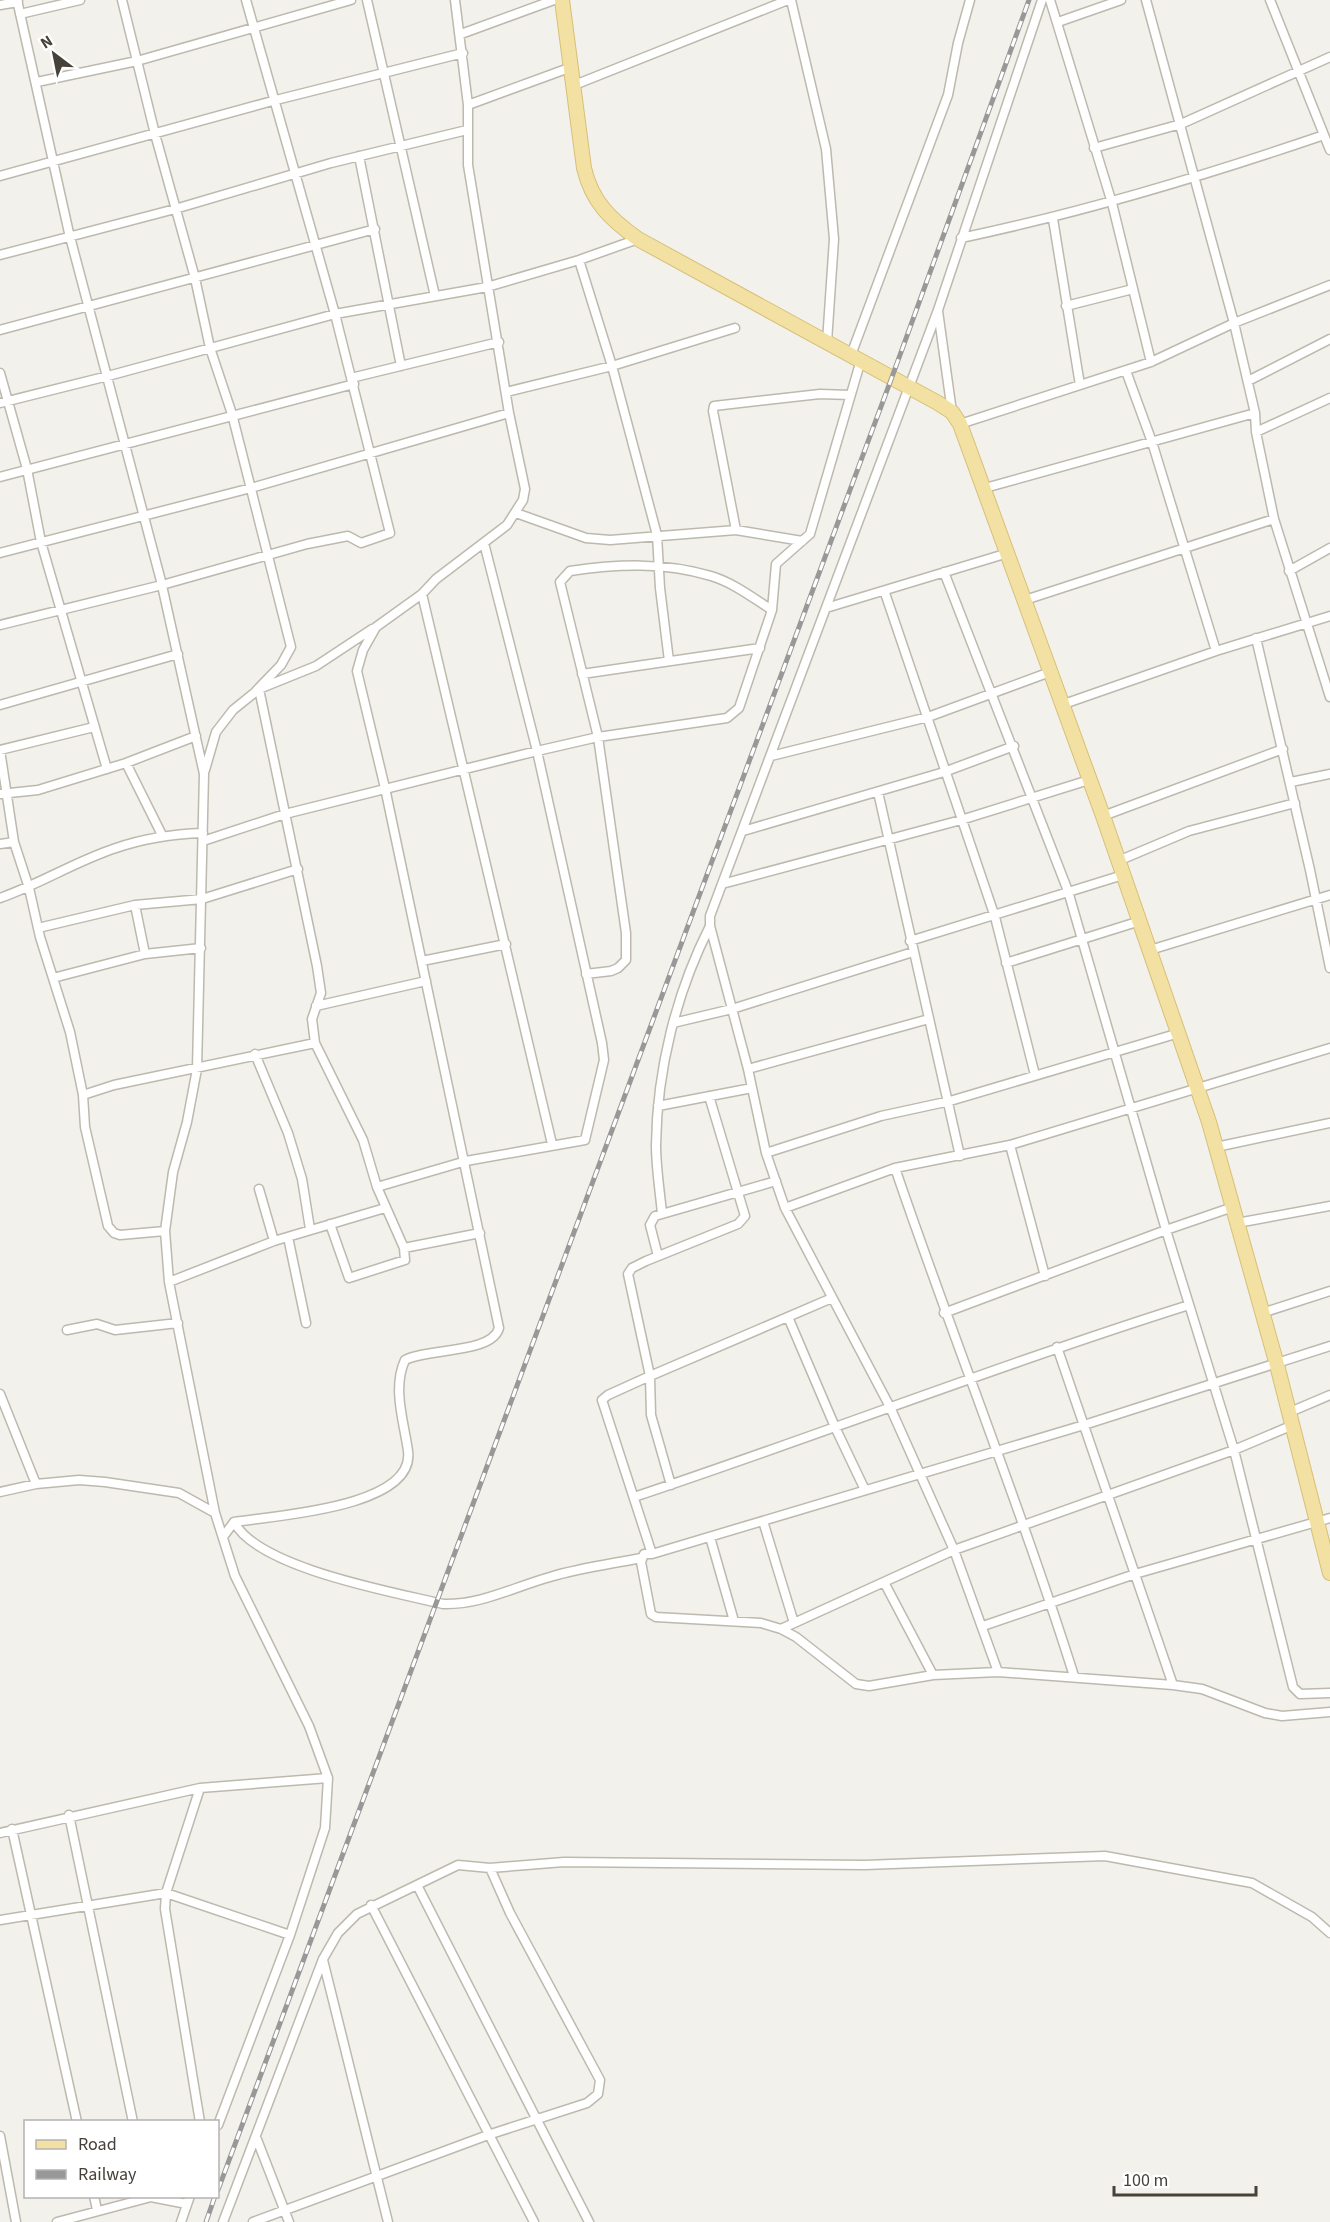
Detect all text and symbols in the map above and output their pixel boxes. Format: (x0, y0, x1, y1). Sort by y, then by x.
north arrow (24, 24, 84, 84)
text: N (36, 30, 57, 54)
legend (24, 2120, 219, 2198)
text: Road (78, 2132, 117, 2157)
scale bar (1114, 2159, 1256, 2197)
text: Railway (78, 2162, 137, 2187)
text: 100 m (1123, 2168, 1168, 2193)

